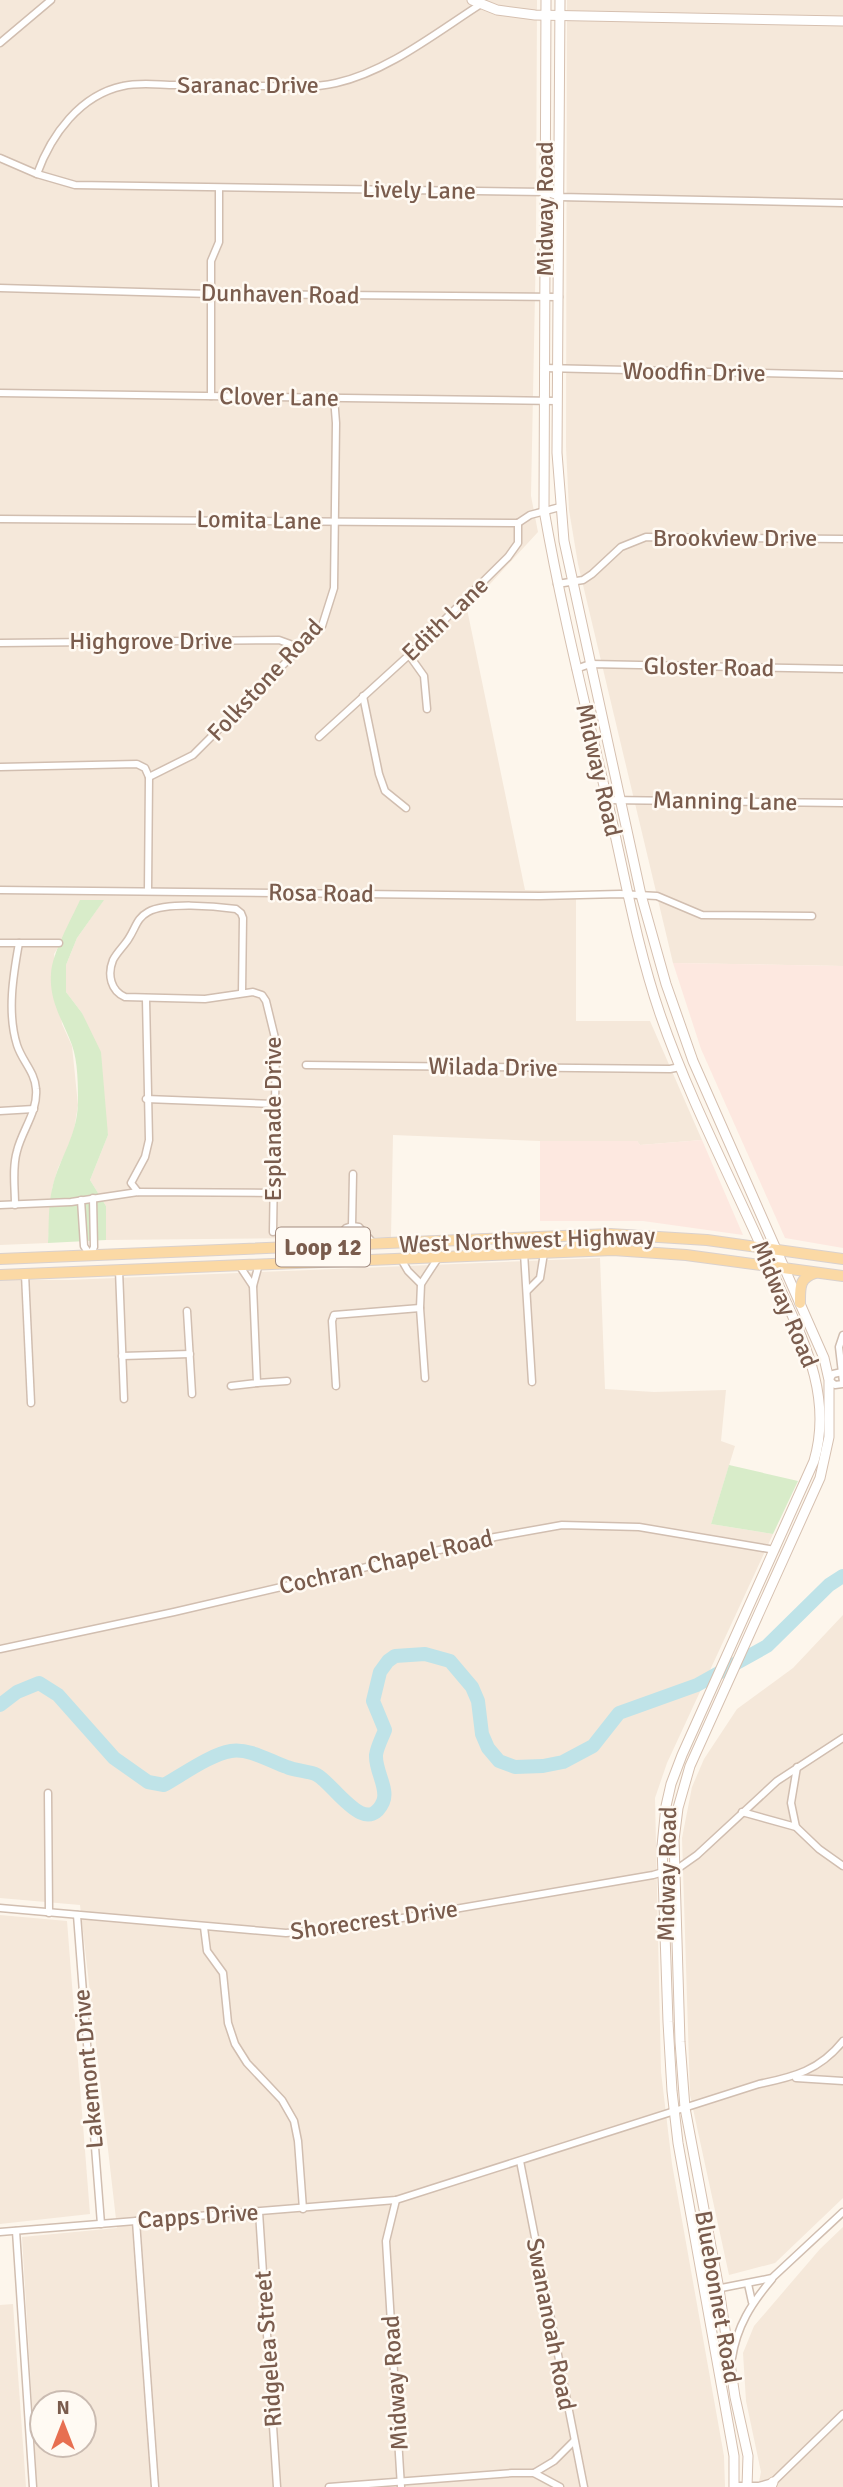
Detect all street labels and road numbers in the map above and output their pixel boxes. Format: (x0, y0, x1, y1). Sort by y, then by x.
street label: Saranac Drive (177, 70, 319, 100)
street label: Midway Road (530, 141, 560, 277)
street label: Lively Lane (362, 174, 476, 206)
street label: Dunhaven Road (200, 278, 360, 310)
street label: Woodfin Drive (622, 356, 766, 388)
street label: Clover Lane (219, 381, 339, 413)
street label: Lomita Lane (196, 504, 322, 536)
street label: Brookview Drive (653, 523, 817, 553)
street label: Edith Lane (395, 570, 495, 668)
street label: Folkstone Road (201, 613, 329, 747)
street label: Highgrove Drive (69, 626, 233, 656)
street label: Gloster Road (643, 651, 775, 683)
street label: Midway Road (569, 701, 629, 839)
street label: Manning Lane (652, 785, 798, 817)
street label: Rosa Road (268, 877, 374, 909)
street label: Esplanade Drive (258, 1037, 288, 1201)
street label: Wilada Drive (428, 1051, 558, 1083)
street label: West Northwest Highway (398, 1221, 656, 1259)
road number: Loop 12 (276, 1228, 370, 1266)
street label: Midway Road (745, 1236, 825, 1372)
street label: Cochran Chapel Road (276, 1523, 496, 1601)
street label: Midway Road (651, 1806, 683, 1942)
street label: Shorecrest Drive (288, 1893, 460, 1947)
street label: Lakemont Drive (66, 1988, 110, 2150)
street label: Capps Drive (136, 2197, 260, 2235)
street label: Bluebonnet Road (688, 2208, 748, 2386)
street label: Swananoah Road (520, 2235, 582, 2413)
street label: Ridgelea Street (248, 2270, 288, 2428)
street label: Midway Road (375, 2314, 415, 2452)

